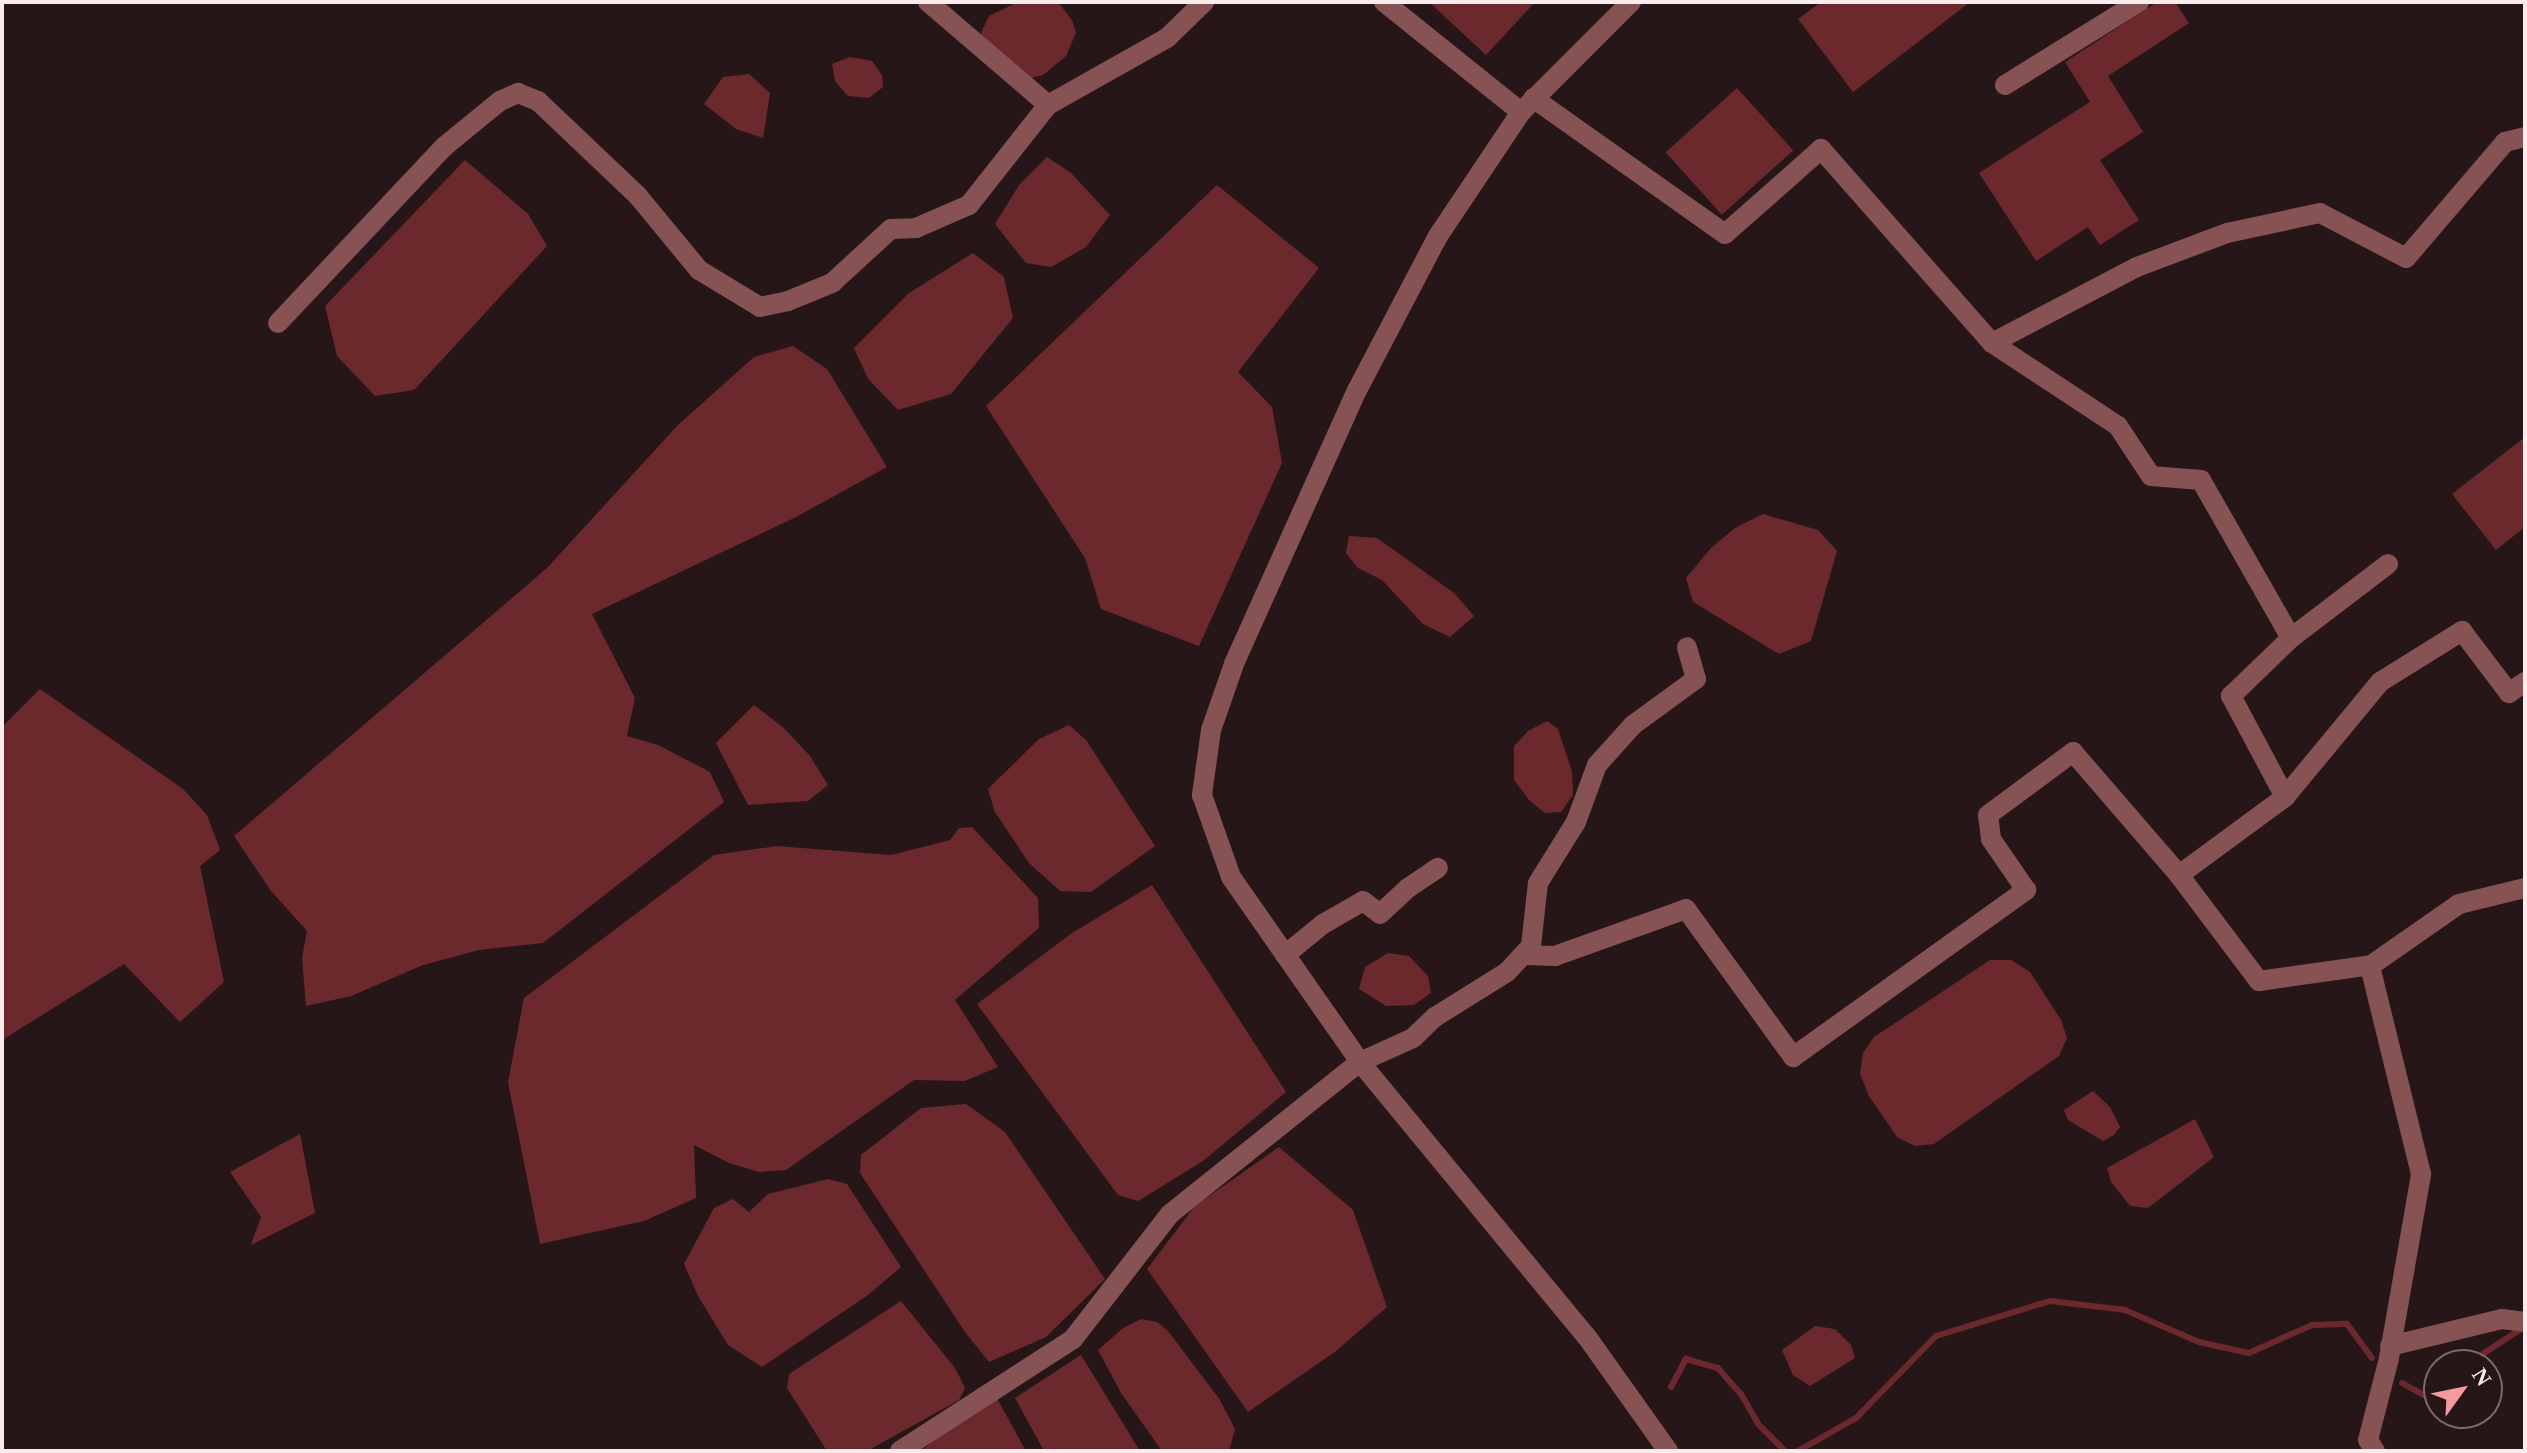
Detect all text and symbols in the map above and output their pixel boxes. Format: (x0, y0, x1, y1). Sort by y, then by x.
north arrow (2423, 1349, 2503, 1429)
text: N (2467, 1363, 2497, 1390)

